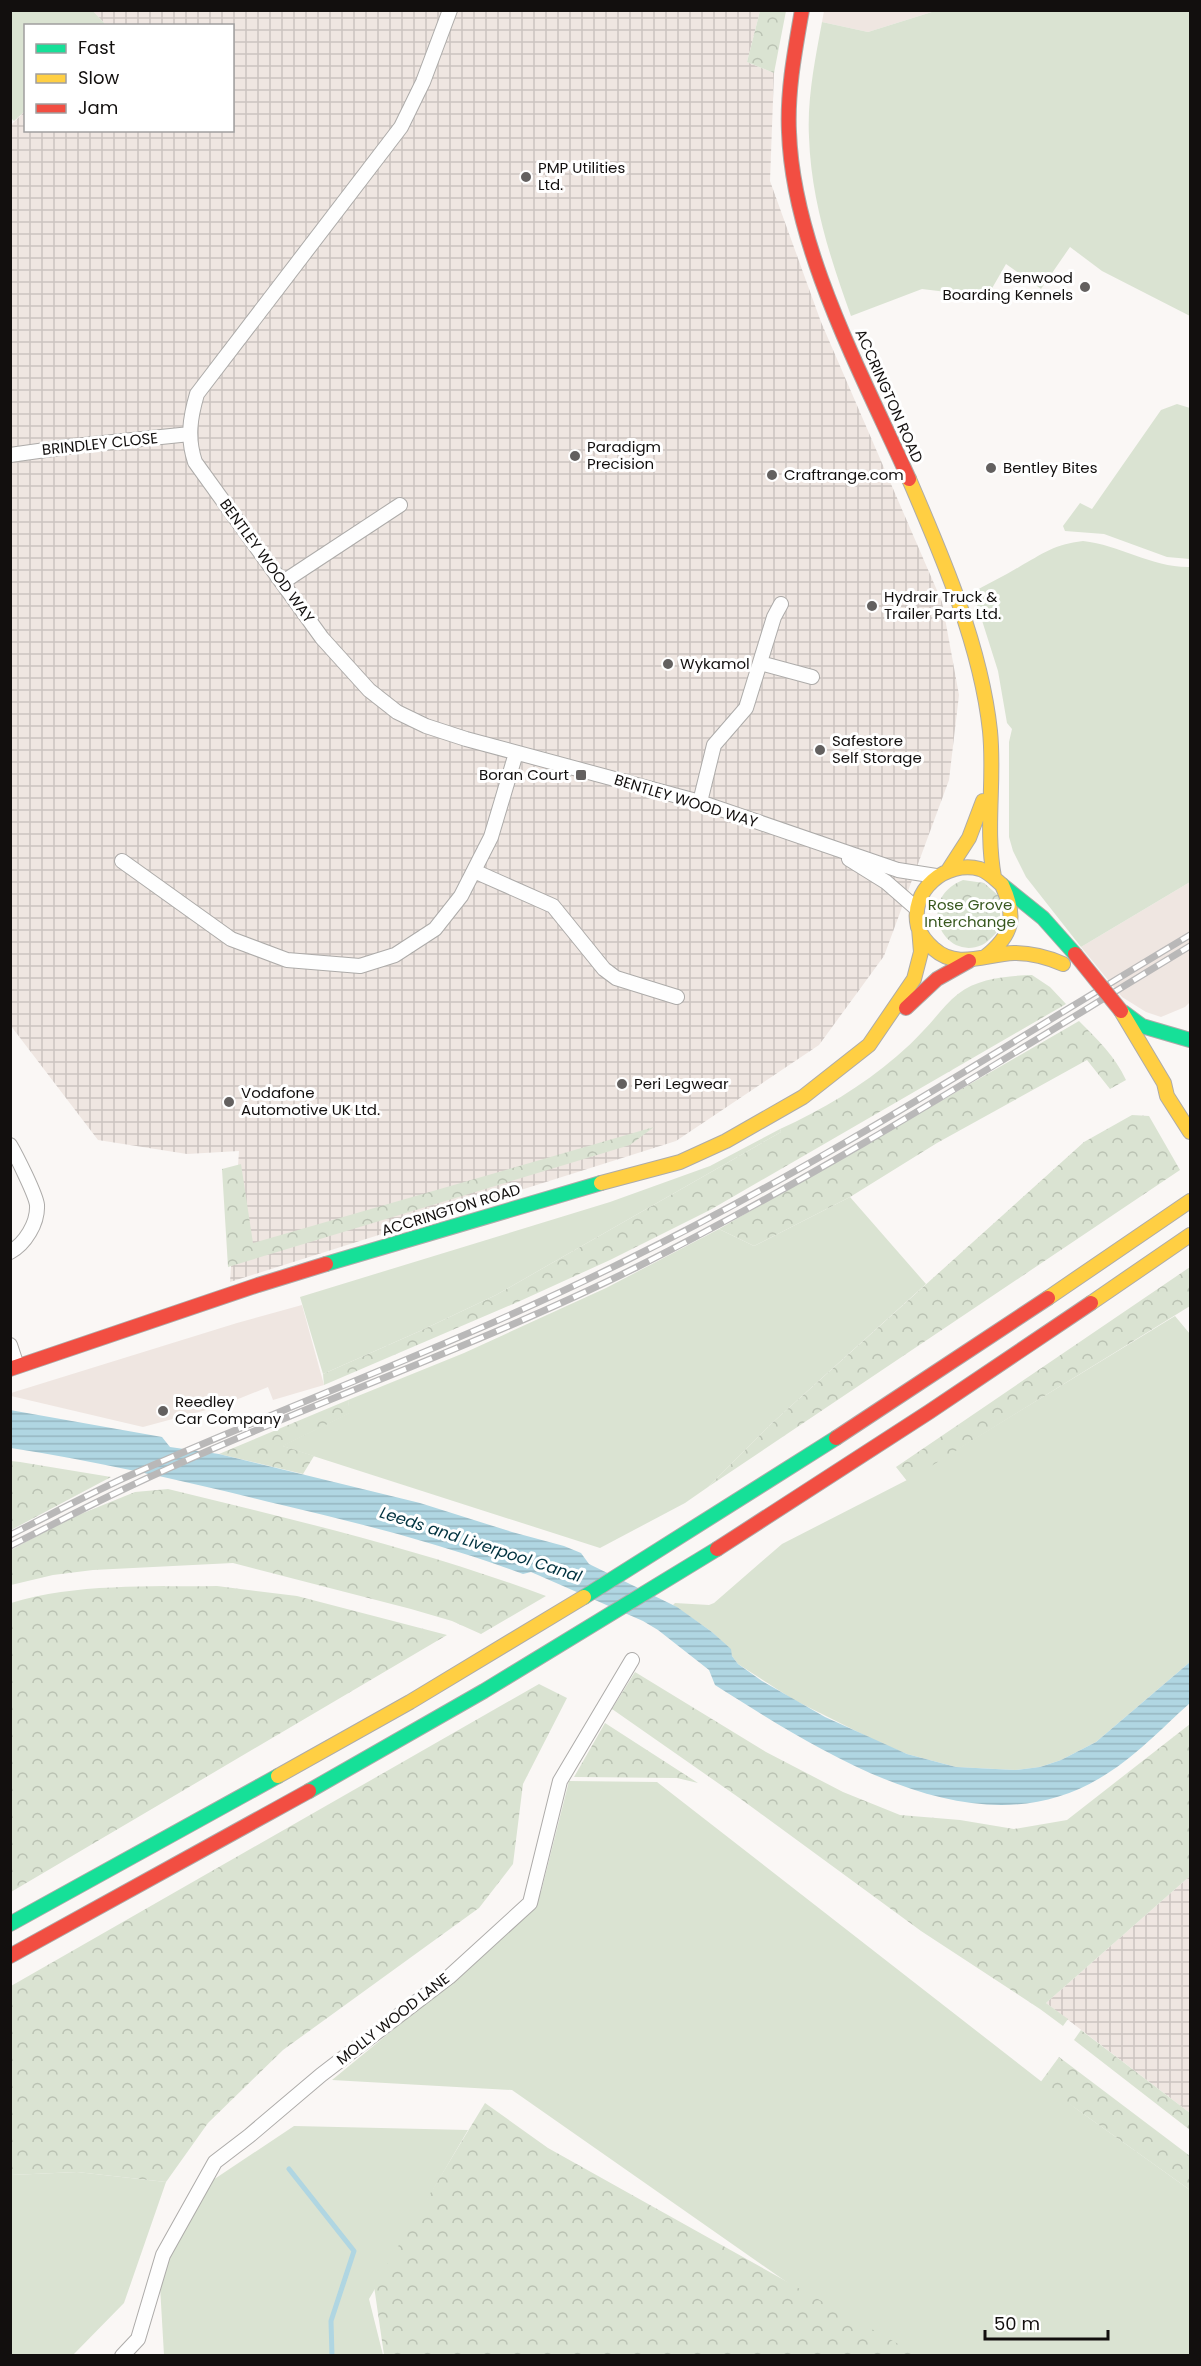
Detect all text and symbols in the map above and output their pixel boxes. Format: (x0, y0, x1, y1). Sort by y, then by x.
legend (24, 24, 234, 132)
text: Fast (78, 35, 115, 60)
text: Slow (78, 65, 120, 90)
text: Jam (78, 95, 118, 120)
place label: PMP Utilities Ltd. (538, 157, 625, 195)
marker: PMP Utilities Ltd. (519, 170, 533, 184)
place label: Benwood Boarding Kennels (943, 267, 1073, 305)
marker: Benwood Boarding Kennels (1078, 280, 1092, 294)
street label: ACCRINGTON ROAD (851, 326, 928, 466)
street label: BRINDLEY CLOSE (41, 427, 159, 460)
place label: Paradigm Precision (587, 436, 661, 474)
marker: Paradigm Precision (568, 449, 582, 463)
place label: Bentley Bites (1003, 457, 1098, 478)
marker: Bentley Bites (984, 461, 998, 475)
place label: Craftrange.com (784, 464, 904, 485)
marker: Craftrange.com (765, 468, 779, 482)
street label: BENTLEY WOOD WAY (215, 494, 320, 627)
place label: Hydrair Truck & Trailer Parts Ltd. (884, 586, 1001, 624)
marker: Hydrair Truck & Trailer Parts Ltd. (865, 599, 879, 613)
place label: Wykamol (680, 653, 750, 674)
marker: Wykamol (661, 657, 675, 671)
place label: Safestore Self Storage (832, 730, 922, 768)
marker: Safestore Self Storage (813, 743, 827, 757)
place label: Boran Court (479, 764, 569, 785)
marker: Boran Court (574, 768, 588, 782)
street label: BENTLEY WOOD WAY (612, 769, 761, 832)
park label: Rose Grove Interchange (924, 894, 1016, 932)
place label: Peri Legwear (634, 1073, 729, 1094)
marker: Peri Legwear (615, 1077, 629, 1091)
place label: Vodafone Automotive UK Ltd. (241, 1082, 380, 1120)
marker: Vodafone Automotive UK Ltd. (222, 1095, 236, 1109)
street label: ACCRINGTON ROAD (379, 1178, 523, 1241)
place label: Reedley Car Company (175, 1391, 282, 1429)
marker: Reedley Car Company (156, 1404, 170, 1418)
water label: Leeds and Liverpool Canal (377, 1501, 585, 1588)
street label: MOLLY WOOD LANE (332, 1968, 454, 2069)
scale bar (985, 2303, 1108, 2341)
text: 50 m (994, 2311, 1040, 2336)

